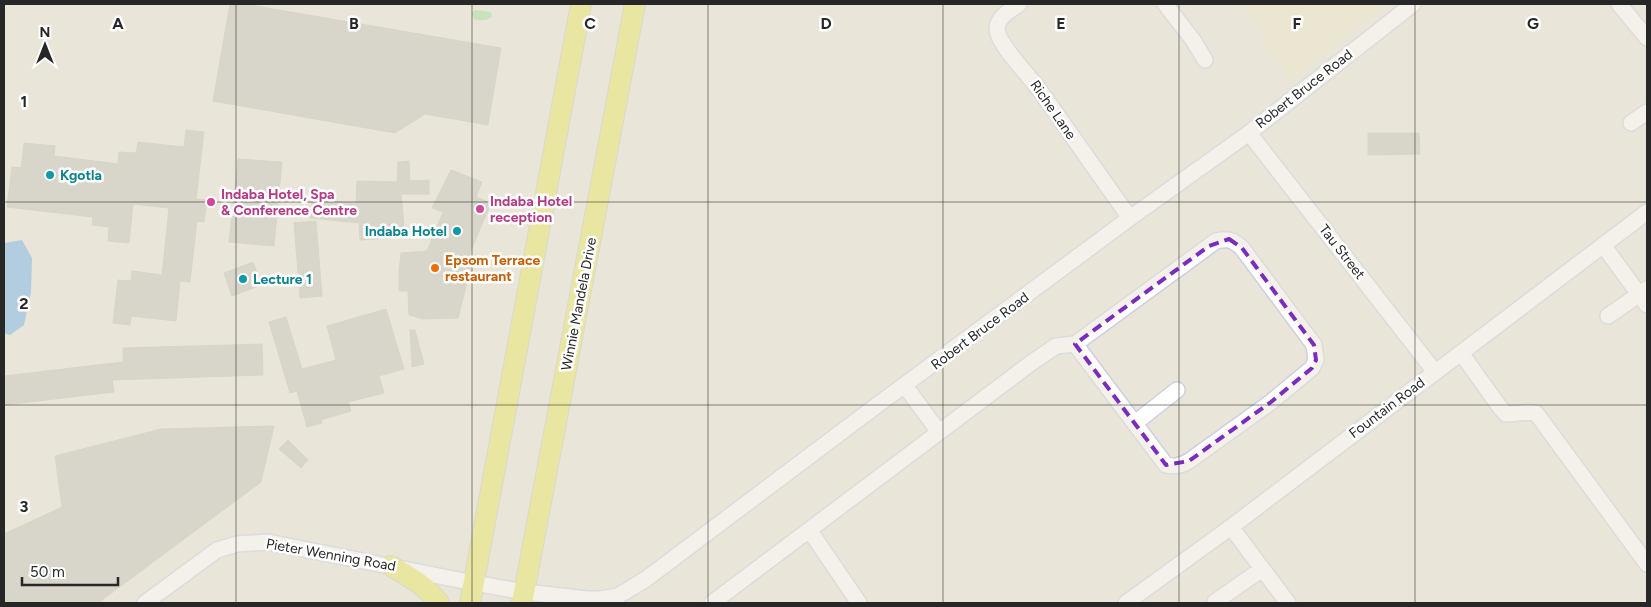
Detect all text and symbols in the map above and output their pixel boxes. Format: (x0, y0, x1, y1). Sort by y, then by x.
text: A (112, 14, 124, 33)
text: B (349, 14, 359, 33)
text: C (584, 14, 596, 33)
text: D (820, 14, 832, 33)
text: E (1056, 14, 1066, 33)
text: F (1293, 14, 1302, 33)
text: G (1527, 14, 1539, 33)
north arrow (20, 20, 70, 70)
text: N (40, 24, 50, 41)
street label: Robert Bruce Road (1252, 46, 1356, 132)
street label: Riche Lane (1026, 77, 1080, 143)
text: 1 (21, 92, 27, 111)
place label: Kgotla (60, 167, 102, 184)
marker: Kgotla (44, 169, 56, 181)
place label: Indaba Hotel, Spa & Conference Centre (221, 186, 357, 219)
place label: Indaba Hotel reception (490, 193, 572, 226)
marker: Indaba Hotel, Spa & Conference Centre (205, 196, 217, 208)
marker: Indaba Hotel reception (474, 203, 486, 215)
street label: Tau Street (1315, 221, 1369, 283)
place label: Indaba Hotel (365, 223, 447, 240)
marker: Indaba Hotel (451, 225, 463, 237)
street label: Winnie Mandela Drive (558, 236, 600, 372)
place label: Epsom Terrace restaurant (445, 252, 541, 285)
marker: Epsom Terrace restaurant (429, 262, 441, 274)
place label: Lecture 1 (253, 271, 312, 288)
marker: Lecture 1 (237, 273, 249, 285)
street label: Robert Bruce Road (928, 289, 1032, 373)
text: 2 (19, 294, 29, 313)
street label: Fountain Road (1346, 374, 1428, 442)
text: 3 (20, 497, 29, 516)
street label: Pieter Wenning Road (265, 535, 397, 575)
scale bar (22, 554, 119, 586)
text: 50 m (30, 563, 65, 581)

